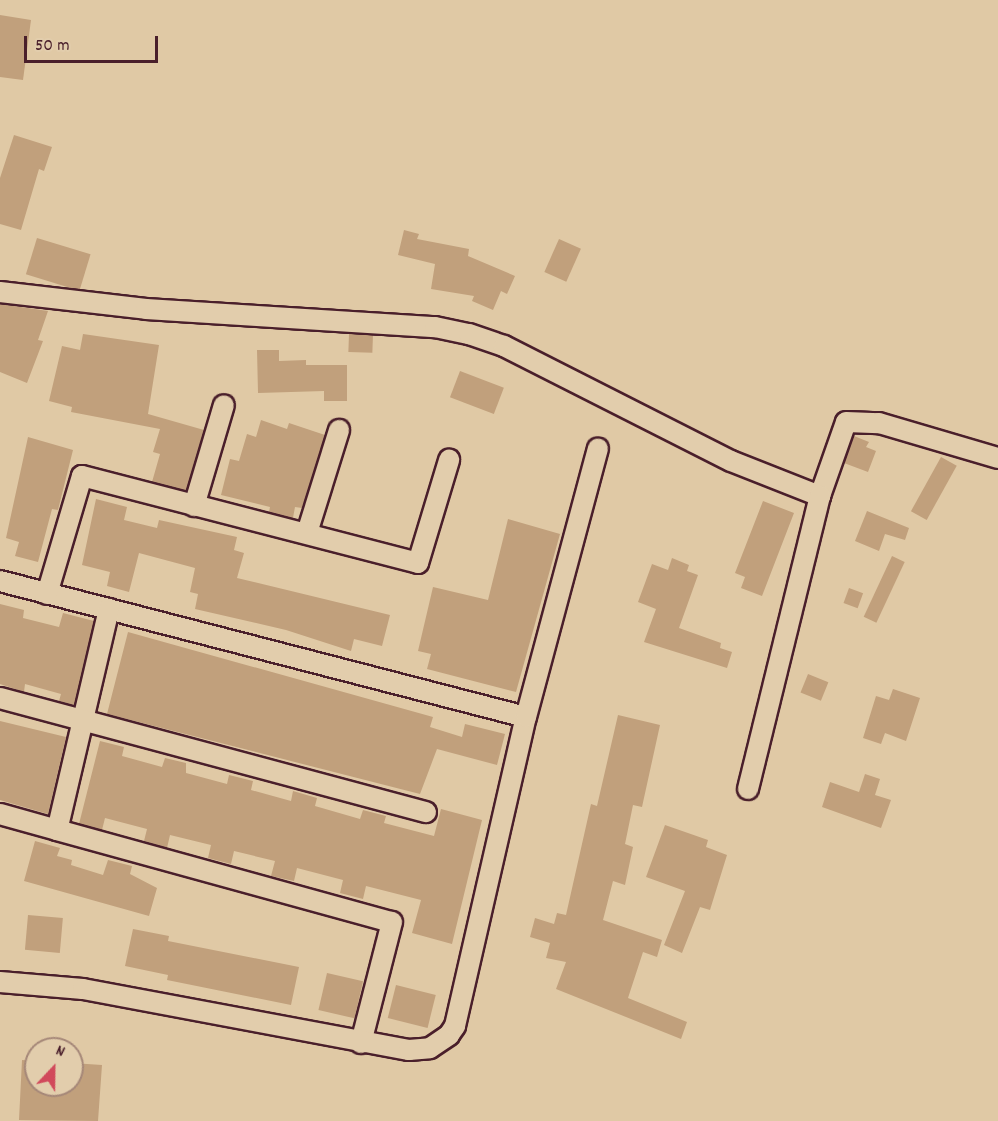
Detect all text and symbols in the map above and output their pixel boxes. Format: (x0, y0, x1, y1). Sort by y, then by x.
scale bar (27, 24, 160, 62)
text: 50 m (35, 34, 70, 59)
north arrow (24, 1037, 84, 1097)
text: N (52, 1040, 68, 1064)

